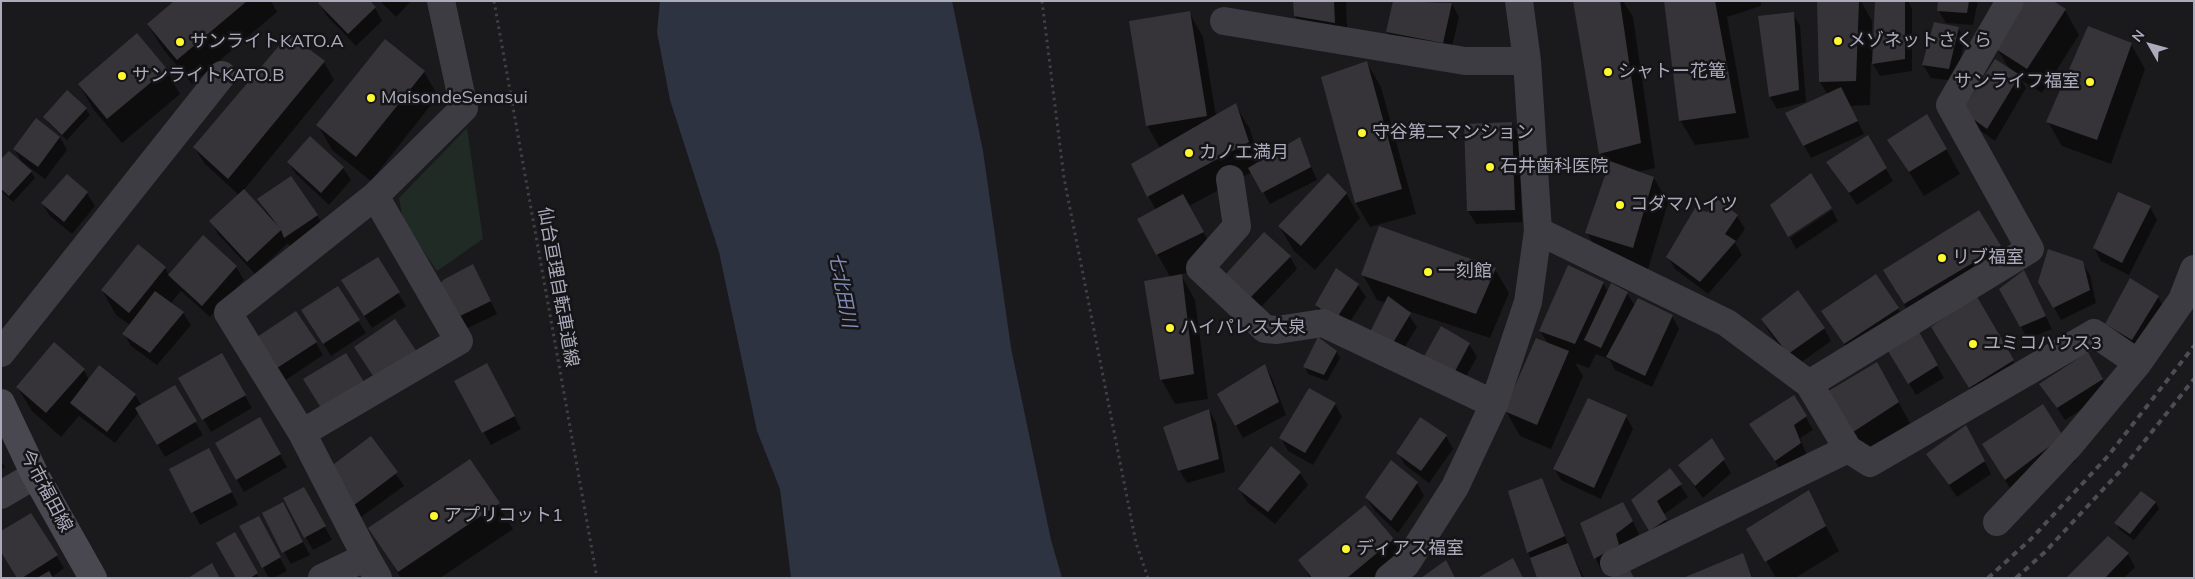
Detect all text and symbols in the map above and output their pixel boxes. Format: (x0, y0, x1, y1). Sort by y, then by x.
north arrow (2125, 20, 2175, 70)
text: N (2128, 26, 2149, 45)
place label: メゾネットさくら (1848, 30, 1992, 52)
place label: サンライトKATO.A (190, 31, 344, 53)
marker: メゾネットさくら (1832, 35, 1844, 47)
marker: サンライトKATO.A (174, 36, 186, 48)
place label: シャトー花篭 (1618, 61, 1726, 83)
place label: サンライトKATO.B (132, 65, 284, 87)
marker: シャトー花篭 (1602, 66, 1614, 78)
marker: サンライトKATO.B (116, 70, 128, 82)
place label: サンライフ福室 (1954, 71, 2080, 93)
marker: サンライフ福室 (2084, 76, 2096, 88)
place label: MaisondeSenasui (381, 87, 528, 109)
marker: MaisondeSenasui (365, 92, 377, 104)
place label: 守谷第二マンション (1372, 122, 1534, 144)
marker: 守谷第二マンション (1356, 127, 1368, 139)
place label: カノエ満月 (1199, 142, 1289, 164)
marker: カノエ満月 (1183, 147, 1195, 159)
place label: 石井歯科医院 (1500, 156, 1608, 178)
marker: 石井歯科医院 (1484, 161, 1496, 173)
place label: コダマハイツ (1630, 194, 1738, 216)
marker: コダマハイツ (1614, 199, 1626, 211)
street label: 仙台亘理自転車道線 (533, 205, 583, 369)
place label: リブ福室 (1952, 247, 2024, 269)
water label: 七北田川 (824, 251, 860, 329)
marker: リブ福室 (1936, 252, 1948, 264)
place label: 一刻館 (1438, 261, 1492, 283)
marker: 一刻館 (1422, 266, 1434, 278)
place label: ハイパレス大泉 (1180, 317, 1306, 339)
marker: ハイパレス大泉 (1164, 322, 1176, 334)
place label: ユミコハウス3 (1983, 333, 2102, 355)
marker: ユミコハウス3 (1967, 338, 1979, 350)
street label: 今市福田線 (15, 446, 77, 536)
place label: アプリコット1 (444, 505, 563, 527)
marker: アプリコット1 (428, 510, 440, 522)
place label: ディアス福室 (1356, 538, 1464, 560)
marker: ディアス福室 (1340, 543, 1352, 555)

